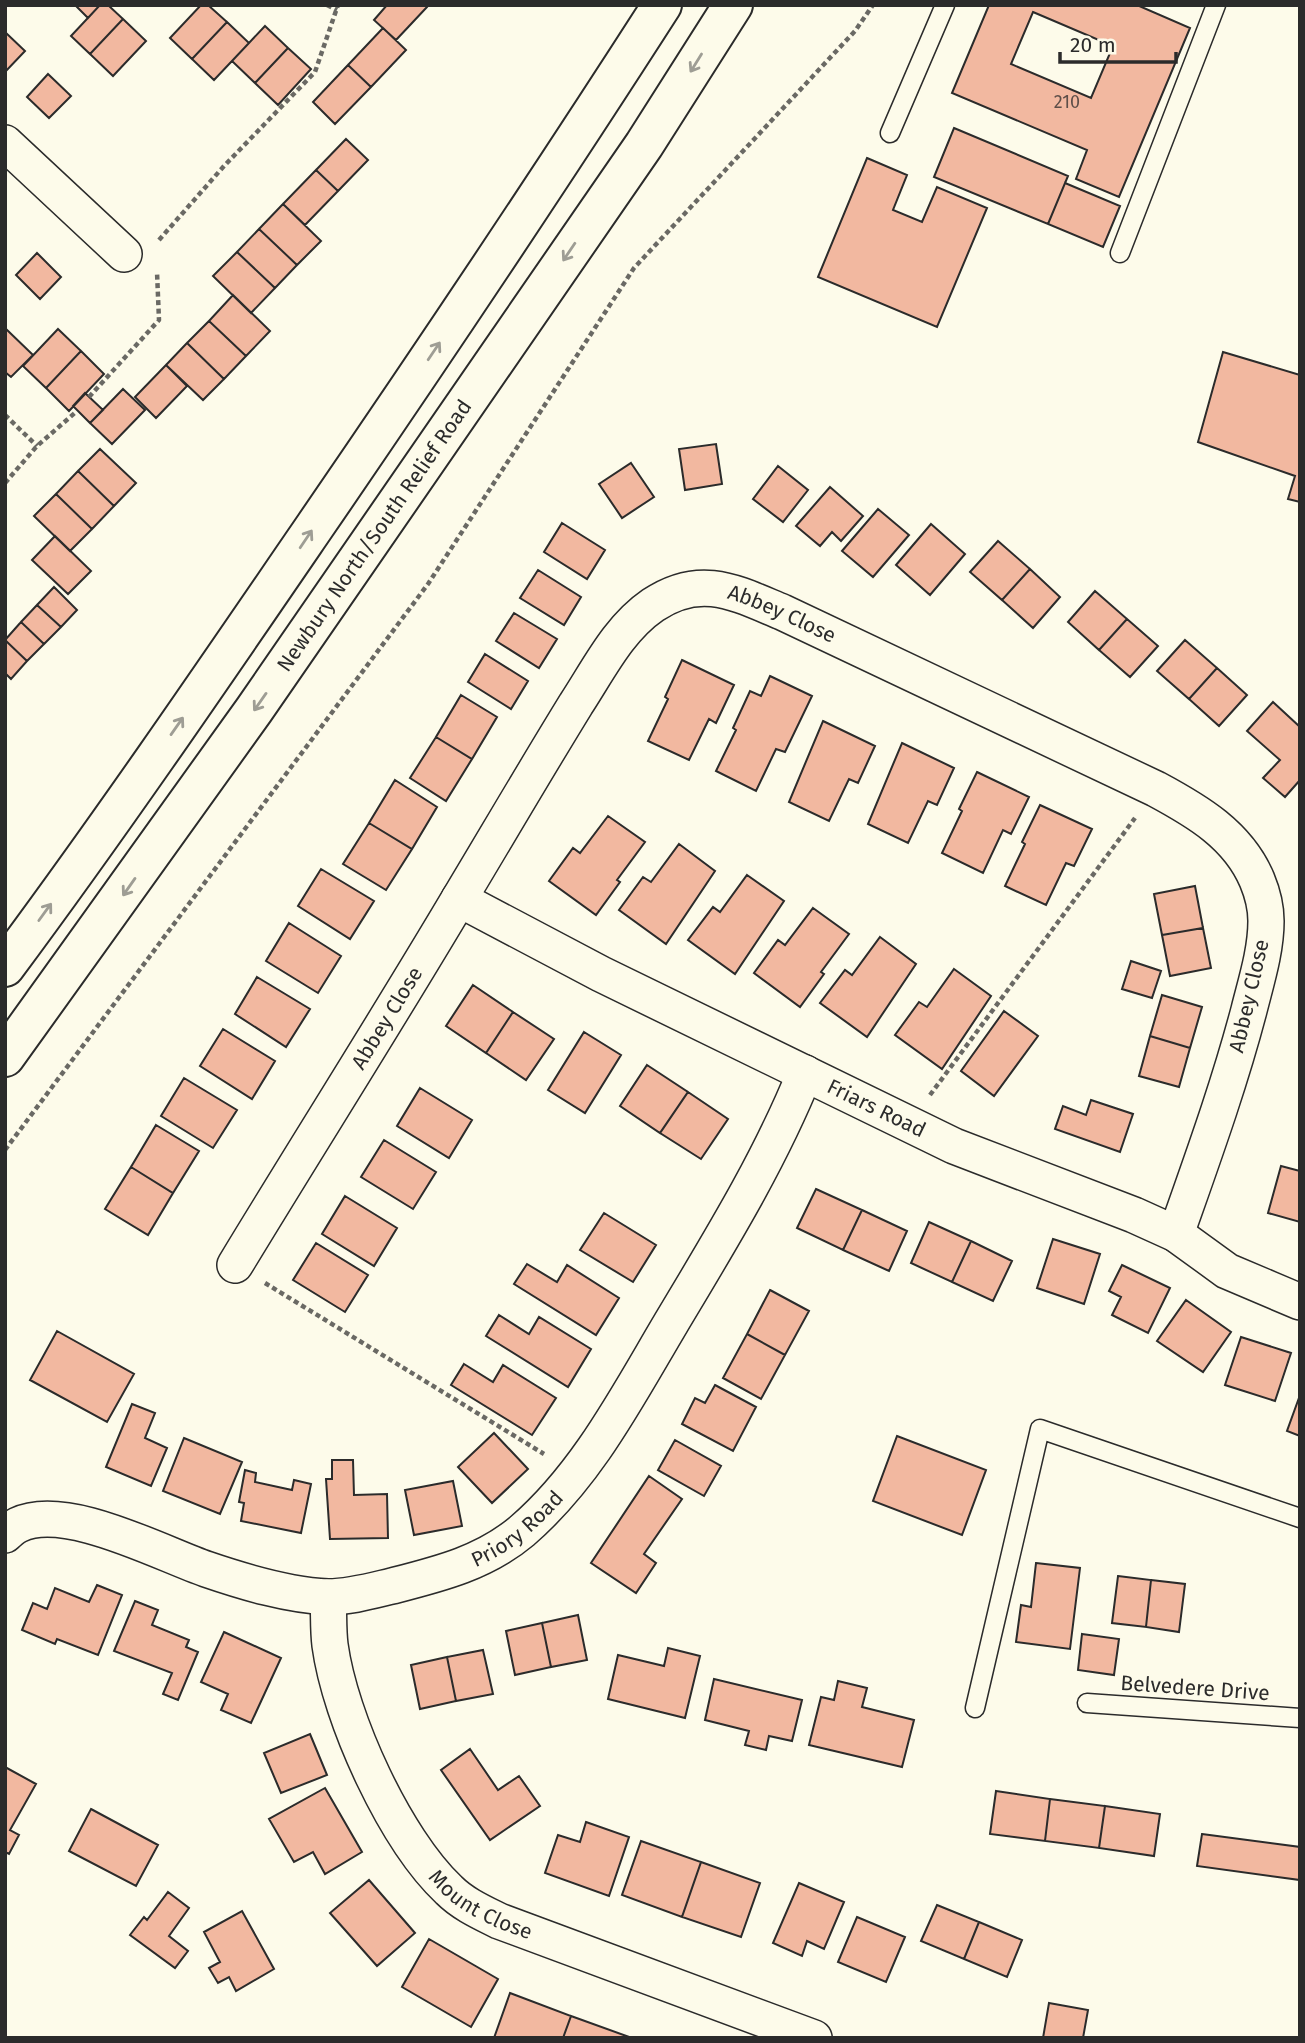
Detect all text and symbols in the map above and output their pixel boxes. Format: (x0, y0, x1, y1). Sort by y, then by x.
scale bar (1060, 21, 1176, 65)
text: 20 m (1070, 32, 1116, 58)
one-way arrow (689, 53, 703, 72)
house number: 210 (1054, 91, 1080, 113)
one-way arrow (562, 242, 576, 261)
one-way arrow (427, 342, 441, 361)
street label: Newbury North/South Relief Road (271, 394, 477, 677)
one-way arrow (299, 530, 313, 549)
street label: Abbey Close (725, 579, 840, 649)
one-way arrow (253, 692, 267, 711)
one-way arrow (170, 717, 184, 736)
one-way arrow (122, 877, 136, 896)
one-way arrow (38, 903, 52, 922)
street label: Abbey Close (1223, 937, 1275, 1055)
street label: Abbey Close (346, 962, 428, 1074)
street label: Friars Road (823, 1073, 930, 1143)
street label: Priory Road (467, 1485, 569, 1573)
street label: Belvedere Drive (1119, 1670, 1271, 1706)
street label: Mount Close (423, 1864, 536, 1945)

